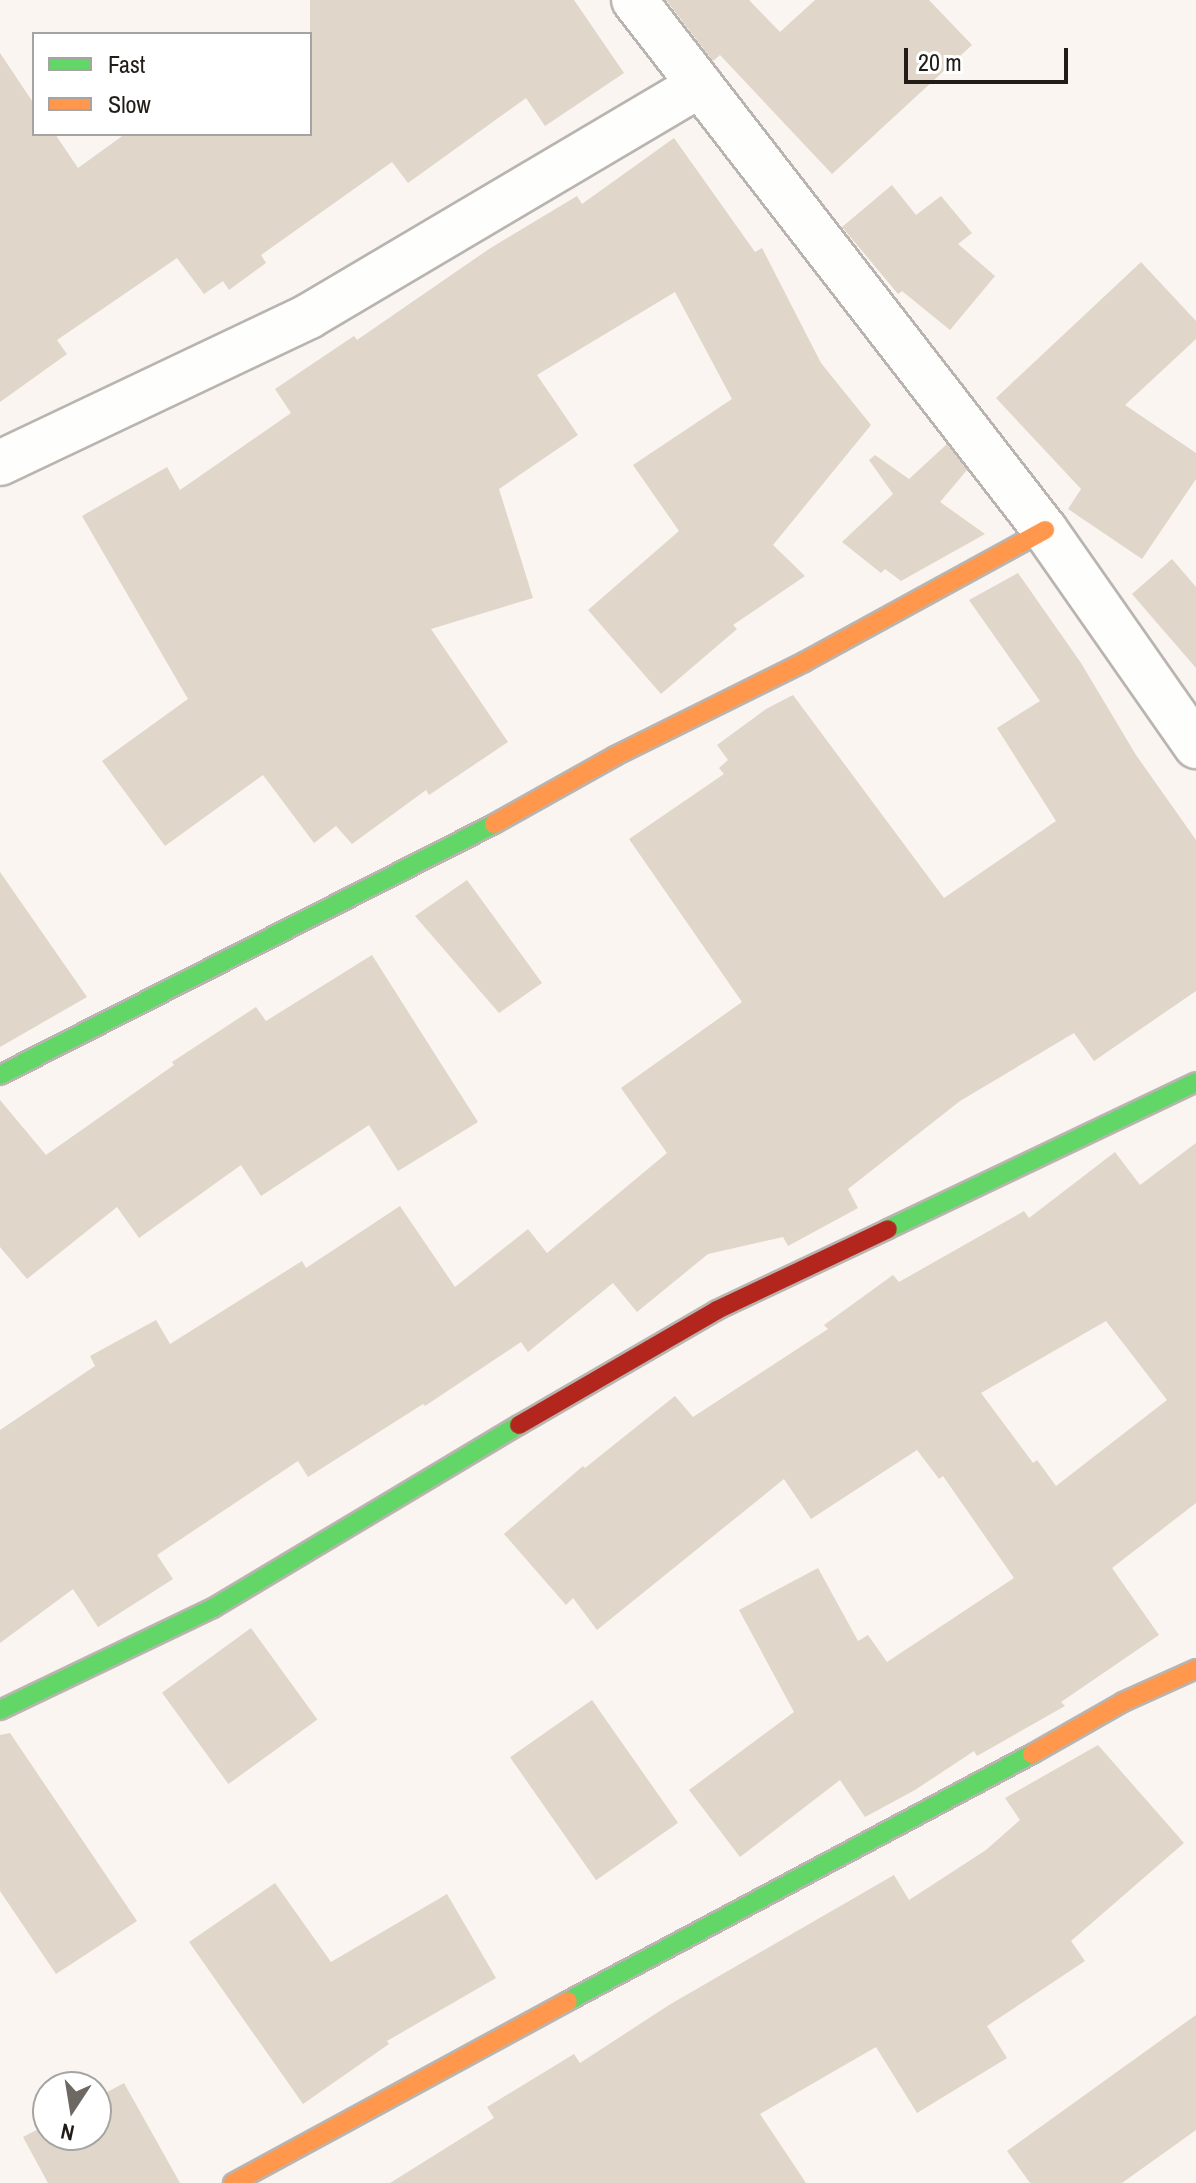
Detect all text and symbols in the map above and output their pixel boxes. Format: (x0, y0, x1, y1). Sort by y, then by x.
legend (32, 32, 312, 136)
scale bar (908, 32, 1072, 82)
text: 20 m (918, 46, 962, 78)
text: Fast (108, 48, 145, 80)
text: Slow (108, 88, 151, 120)
north arrow (32, 2071, 112, 2151)
text: N (58, 2116, 77, 2149)

